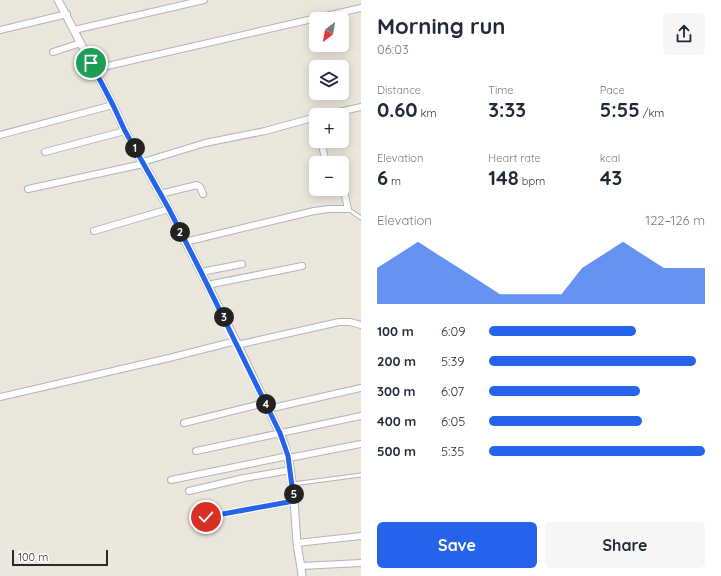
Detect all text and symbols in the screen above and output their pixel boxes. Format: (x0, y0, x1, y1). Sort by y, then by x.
north arrow (309, 12, 349, 52)
map controls (309, 12, 349, 196)
text: Morning run (377, 12, 505, 40)
button: share (663, 13, 705, 55)
text: 06:03 (377, 41, 409, 57)
pin (74, 46, 108, 80)
icon: arrive (80, 52, 102, 74)
button: layers (309, 60, 349, 100)
text: Distance (377, 83, 421, 97)
text: Time (488, 83, 514, 97)
text: Pace (600, 83, 625, 97)
text: 0.60 (377, 97, 418, 122)
text: 3:33 (488, 97, 526, 122)
text: 5:55 (600, 97, 640, 122)
text: km (418, 106, 437, 120)
text: /km (640, 106, 664, 120)
button: + (309, 108, 349, 148)
pin: 1 (125, 138, 145, 158)
text: 1 (133, 141, 137, 155)
text: Elevation (377, 151, 423, 165)
text: Heart rate (488, 151, 541, 165)
text: kcal (600, 151, 620, 165)
button: − (309, 156, 349, 196)
text: 6 (377, 165, 388, 190)
text: 148 (488, 165, 519, 190)
text: 43 (600, 165, 622, 190)
text: m (388, 174, 401, 188)
text: bpm (519, 174, 545, 188)
text: Elevation (377, 212, 432, 228)
text: 122–126 m (645, 212, 705, 228)
pin: 2 (170, 222, 190, 242)
text: 2 (177, 225, 183, 239)
pin: 3 (214, 307, 234, 327)
text: 3 (221, 310, 227, 324)
text: 100 m (377, 323, 414, 339)
text: 6:09 (441, 323, 465, 339)
text: 200 m (377, 353, 416, 369)
text: 5:39 (441, 353, 465, 369)
text: 300 m (377, 383, 416, 399)
text: 6:07 (441, 383, 464, 399)
pin: 4 (256, 394, 276, 414)
text: 4 (263, 397, 269, 411)
text: 400 m (377, 413, 416, 429)
text: 6:05 (441, 413, 465, 429)
text: 500 m (377, 443, 416, 459)
text: 5:35 (441, 443, 464, 459)
pin: 5 (284, 484, 304, 504)
text: 5 (291, 487, 297, 501)
pin (189, 500, 223, 534)
icon: check (195, 506, 217, 528)
button: Save (377, 522, 537, 568)
button: Share (545, 522, 705, 568)
scale bar (12, 548, 108, 567)
text: 100 m (18, 550, 48, 564)

